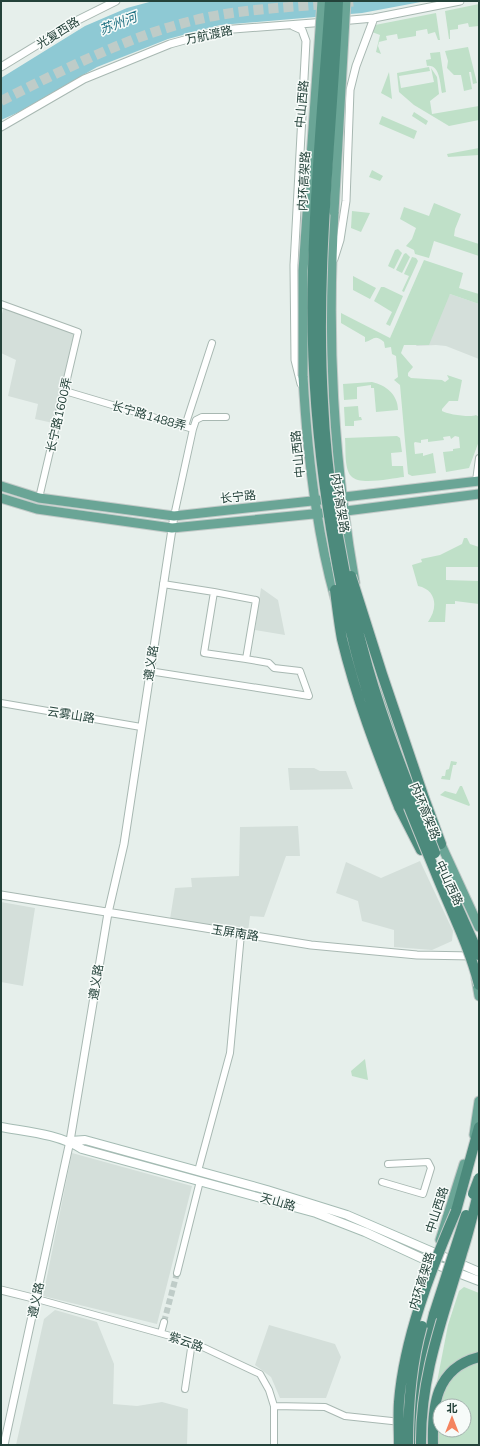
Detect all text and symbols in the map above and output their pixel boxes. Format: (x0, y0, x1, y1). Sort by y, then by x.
water label: 苏州河 (97, 7, 142, 37)
street label: 光复西路 (33, 13, 82, 52)
street label: 万航渡路 (184, 22, 234, 47)
street label: 中山西路 (292, 79, 311, 129)
street label: 内环高架路 (294, 151, 313, 211)
street label: 长宁路1600弄 (43, 376, 74, 454)
street label: 长宁路1488弄 (110, 398, 188, 433)
street label: 中山西路 (288, 429, 307, 479)
street label: 内环高架路 (328, 472, 353, 534)
street label: 长宁路 (219, 487, 257, 506)
street label: 遵义路 (140, 644, 161, 682)
street label: 云雾山路 (46, 703, 96, 726)
street label: 内环高架路 (407, 780, 444, 841)
street label: 中山西路 (433, 858, 466, 908)
street label: 玉屏南路 (210, 921, 260, 944)
street label: 遵义路 (85, 963, 106, 1001)
street label: 中山西路 (422, 1185, 451, 1235)
street label: 天山路 (259, 1189, 298, 1214)
street label: 内环高架路 (406, 1250, 437, 1312)
street label: 遵义路 (24, 1281, 47, 1319)
street label: 紫云路 (167, 1329, 206, 1354)
north arrow (432, 1398, 472, 1438)
text: 北 (447, 1401, 458, 1415)

